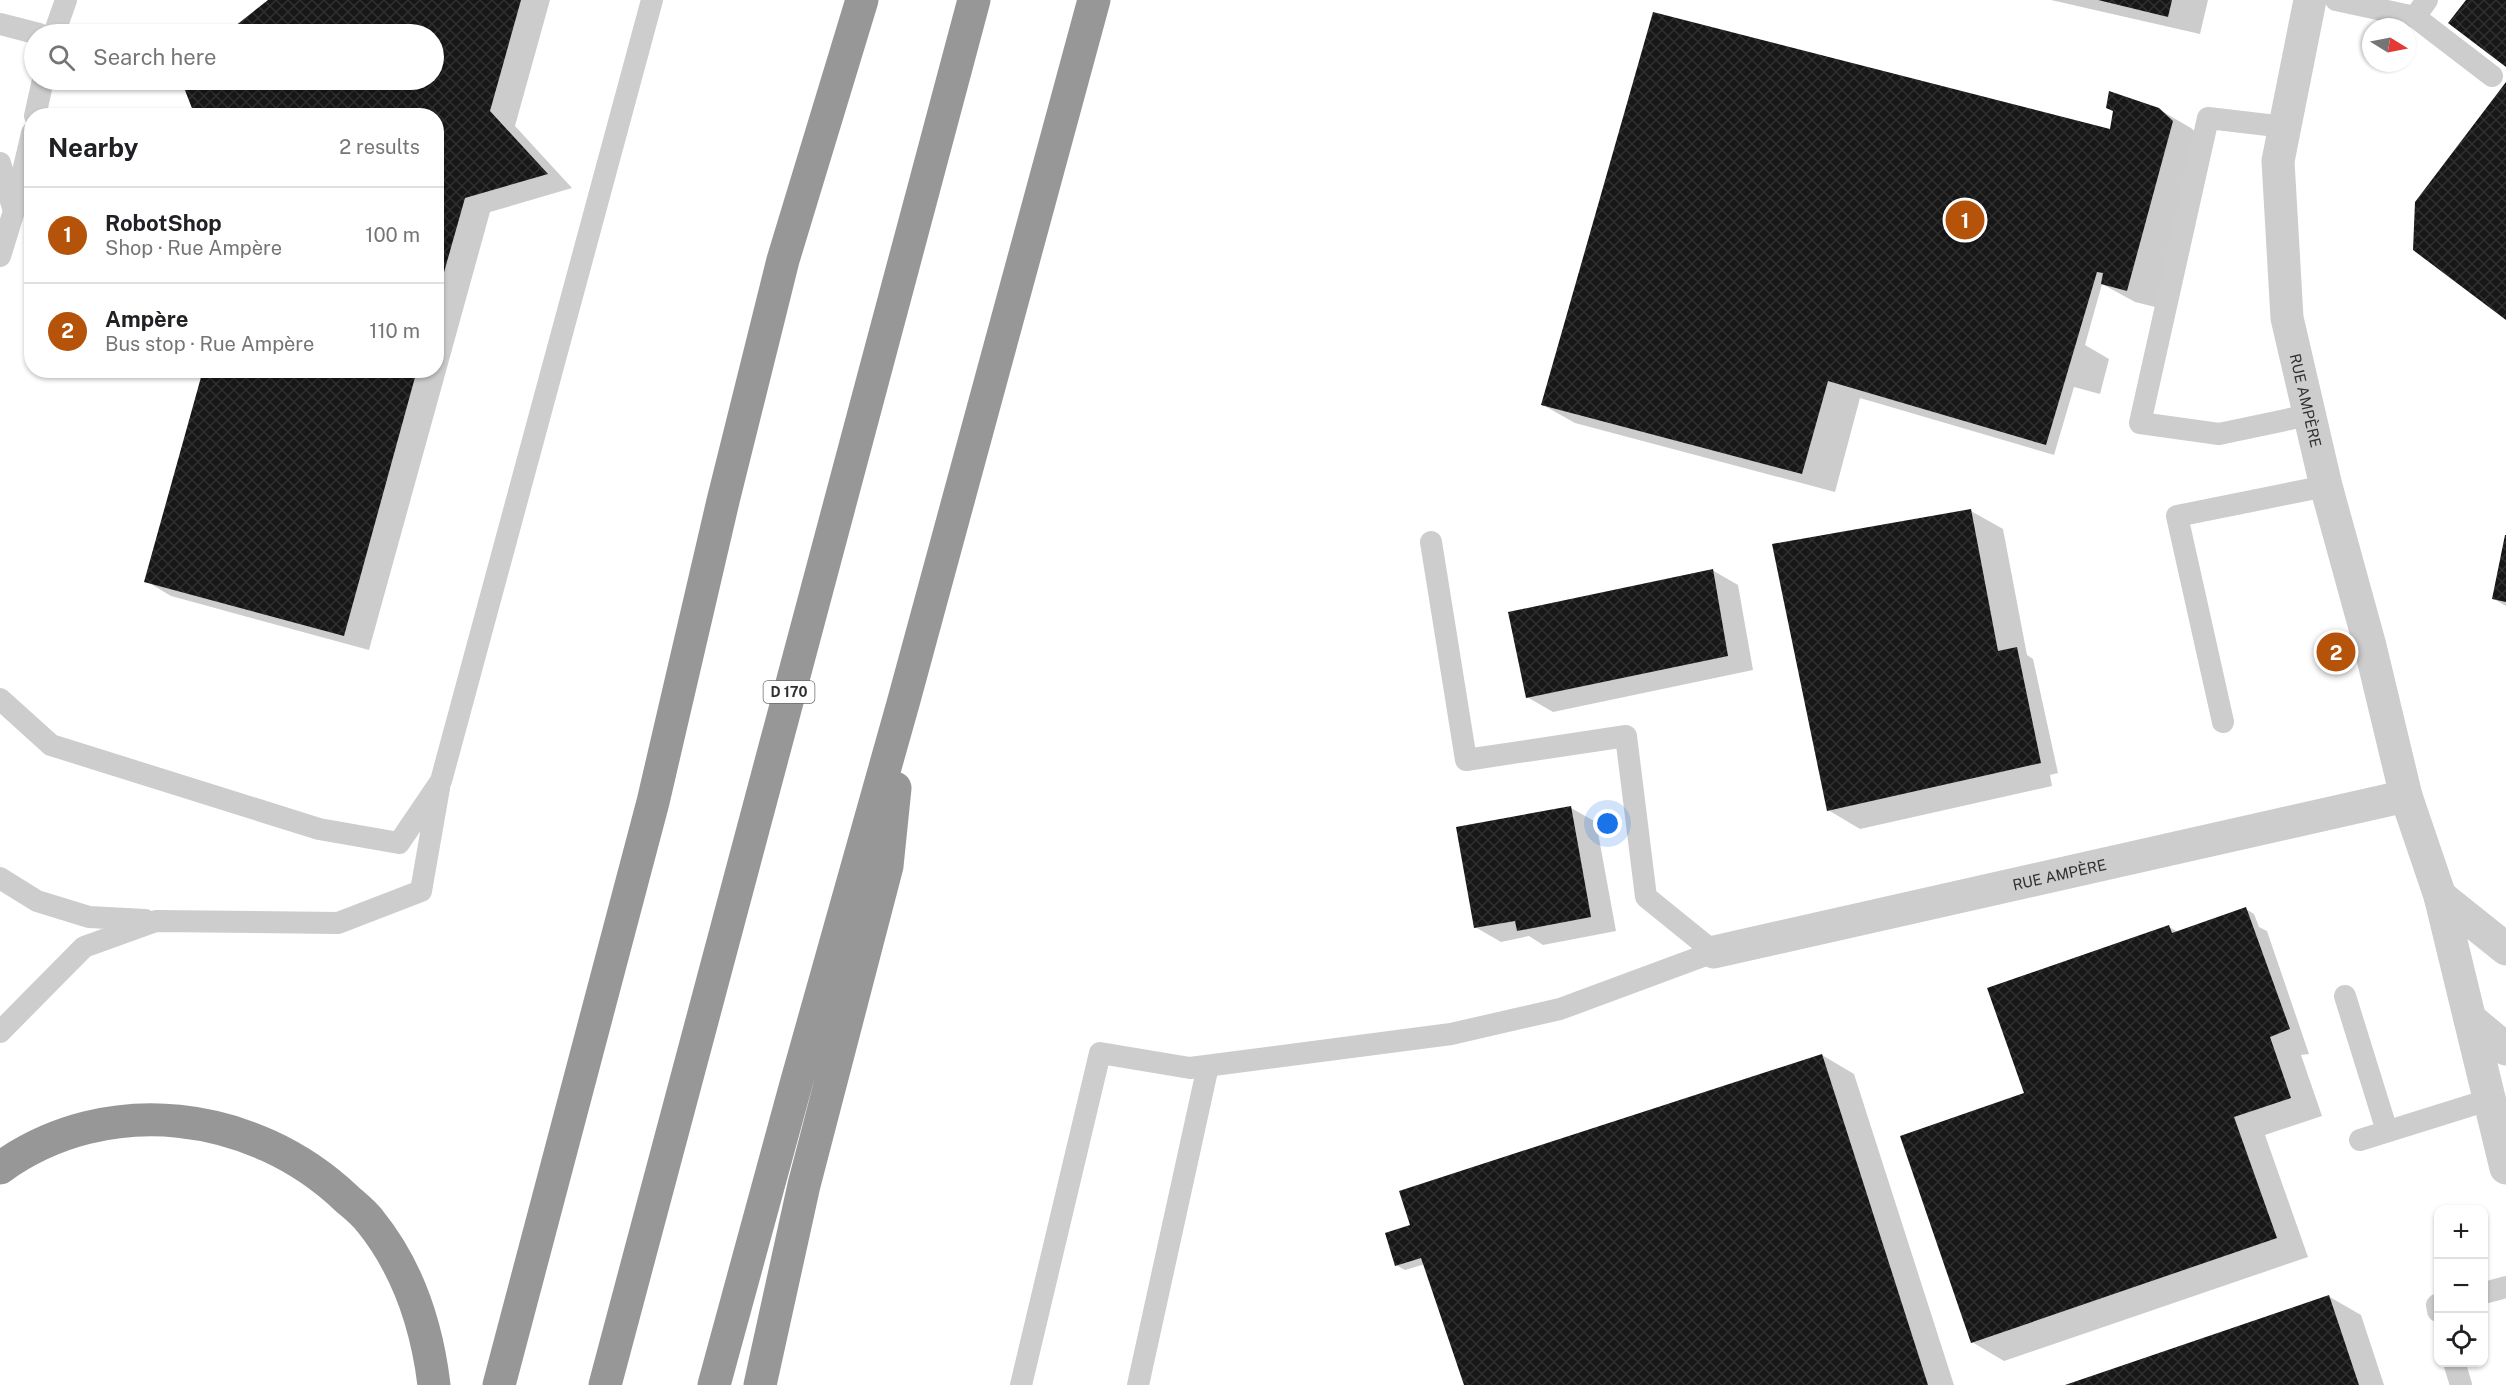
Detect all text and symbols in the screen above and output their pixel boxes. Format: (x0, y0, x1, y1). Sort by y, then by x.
north arrow (2362, 18, 2416, 72)
search box (24, 24, 444, 90)
icon: search (45, 41, 78, 74)
text: Search here (93, 44, 217, 70)
text: Nearby (48, 132, 138, 163)
text: 2 results (339, 135, 420, 159)
pin: 1 (1946, 198, 1984, 242)
text: RobotShop (105, 210, 222, 236)
text: 1 (63, 223, 72, 247)
text: 100 m (365, 223, 420, 247)
text: Shop · Rue Ampère (105, 236, 282, 260)
text: Ampère (105, 306, 188, 332)
text: 2 (61, 319, 74, 343)
text: 110 m (369, 319, 420, 343)
text: Bus stop · Rue Ampère (105, 332, 314, 356)
street label: RUE AMPÈRE (2287, 352, 2325, 449)
pin: 2 (2316, 630, 2356, 674)
road number: D 170 (764, 681, 814, 703)
your location (1593, 809, 1622, 838)
street label: RUE AMPÈRE (2011, 855, 2108, 893)
map controls (2434, 1205, 2488, 1367)
button: + (2434, 1205, 2488, 1259)
button: − (2434, 1259, 2488, 1313)
button: locate (2434, 1313, 2488, 1367)

